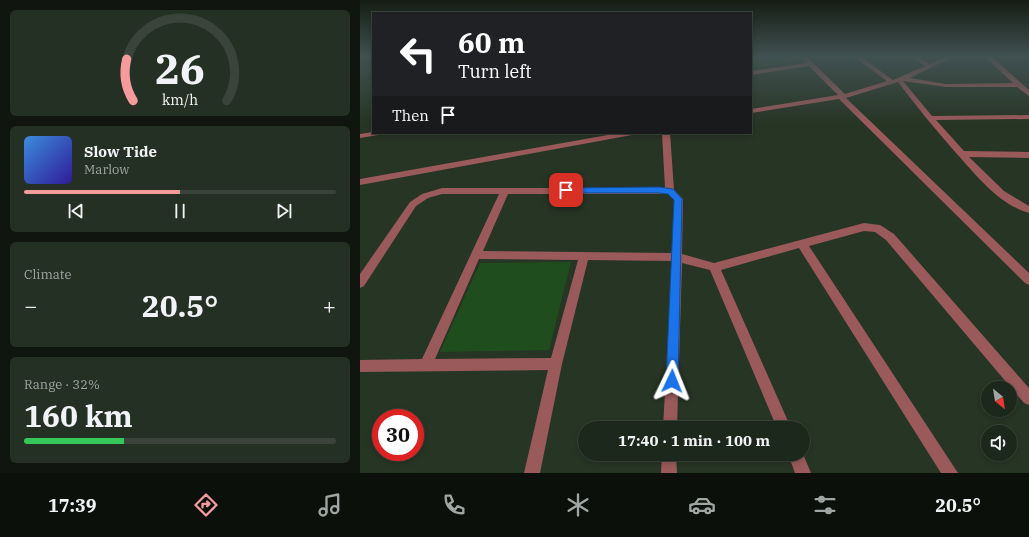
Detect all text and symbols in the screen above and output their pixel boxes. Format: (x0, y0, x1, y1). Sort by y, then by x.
text: 60 m (458, 24, 525, 61)
icon: left (392, 28, 444, 80)
text: 26 (155, 41, 205, 95)
text: Turn left (458, 60, 532, 83)
text: km/h (162, 89, 198, 108)
icon: arrive (437, 104, 459, 126)
text: Then (392, 106, 429, 125)
text: Slow Tide (84, 142, 157, 161)
text: Marlow (84, 161, 129, 178)
pin (549, 173, 583, 207)
icon: arrive (555, 179, 577, 201)
icon: previous (65, 200, 87, 222)
icon: pause (169, 200, 191, 222)
icon: next (273, 200, 295, 222)
text: Climate (24, 266, 71, 283)
text: 20.5° (142, 286, 218, 325)
text: − (24, 291, 37, 320)
text: + (323, 291, 336, 320)
position arrow (651, 360, 693, 402)
text: Range · 32% (24, 376, 100, 393)
north arrow (981, 381, 1017, 417)
map controls (981, 381, 1017, 461)
text: 160 km (24, 396, 133, 435)
speed limit sign: 30 (372, 409, 424, 461)
button: sound (981, 425, 1017, 461)
text: 17:40 · 1 min · 100 m (618, 431, 770, 450)
icon: directions (192, 491, 220, 519)
icon: music (316, 491, 344, 519)
icon: phone (440, 491, 468, 519)
icon: climate (564, 491, 592, 519)
icon: car (688, 491, 716, 519)
icon: filters (811, 491, 839, 519)
text: 17:39 (48, 494, 97, 517)
text: 20.5° (935, 494, 981, 517)

